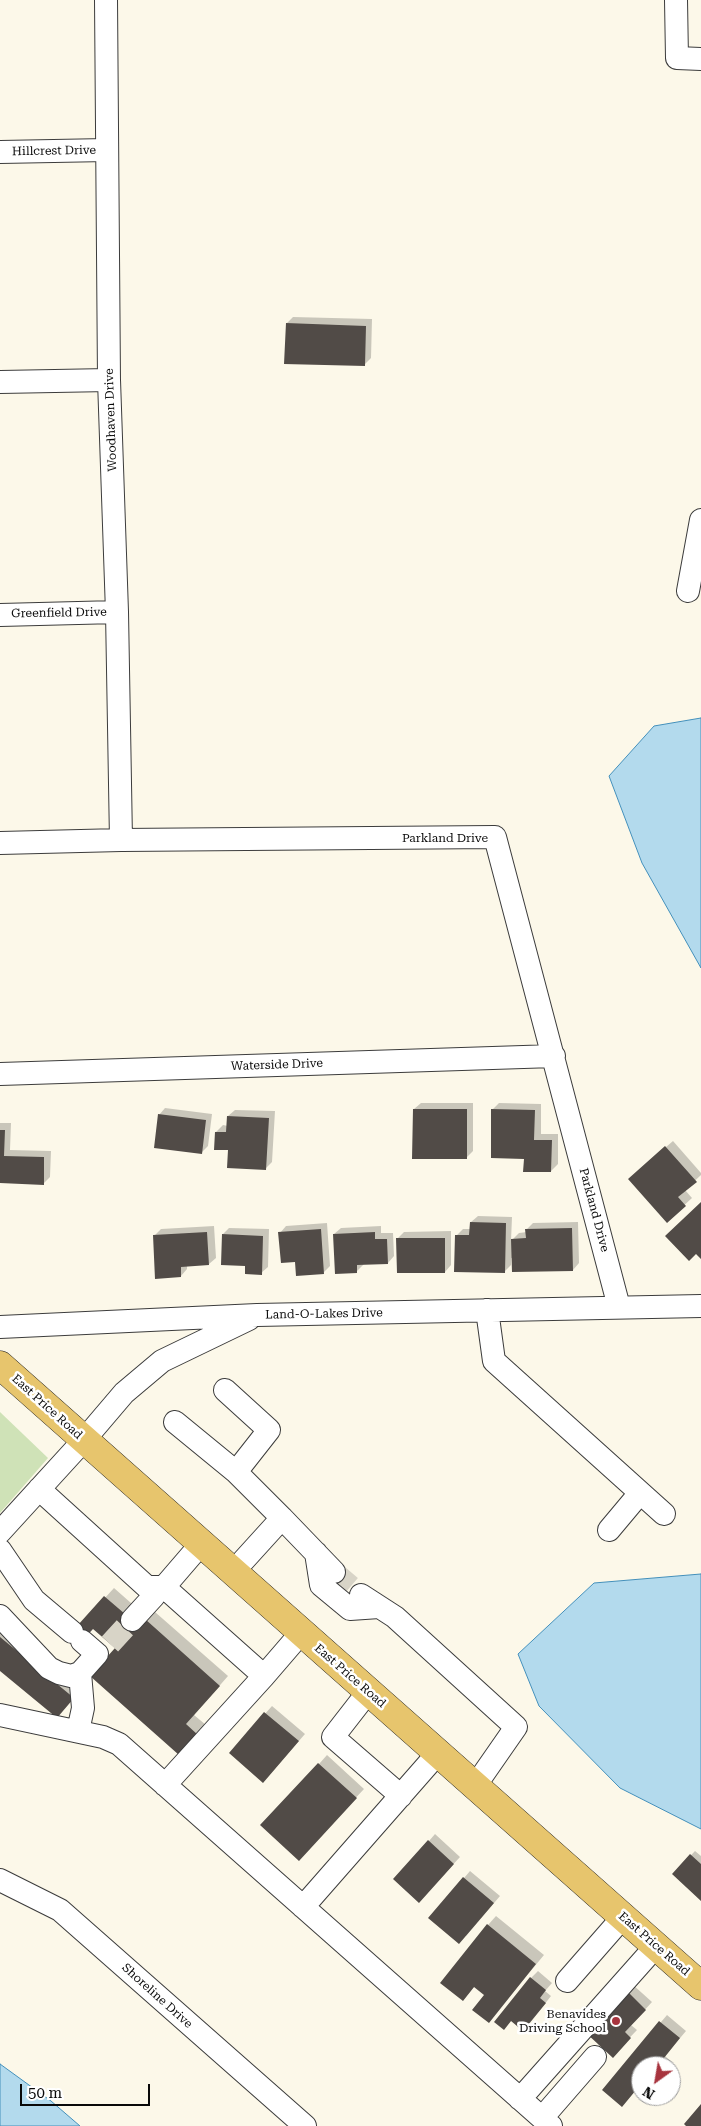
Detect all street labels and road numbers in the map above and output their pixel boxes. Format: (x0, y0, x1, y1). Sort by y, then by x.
street label: Hillcrest Drive (12, 143, 96, 159)
street label: Woodhaven Drive (102, 368, 120, 472)
street label: Greenfield Drive (11, 605, 107, 621)
street label: Parkland Drive (402, 831, 488, 845)
street label: Waterside Drive (231, 1056, 323, 1074)
street label: Parkland Drive (576, 1167, 612, 1253)
street label: Land-O-Lakes Drive (265, 1306, 383, 1322)
street label: East Price Road (9, 1372, 85, 1442)
street label: East Price Road (311, 1641, 389, 1711)
street label: East Price Road (615, 1909, 693, 1979)
street label: Shoreline Drive (119, 1961, 195, 2031)

